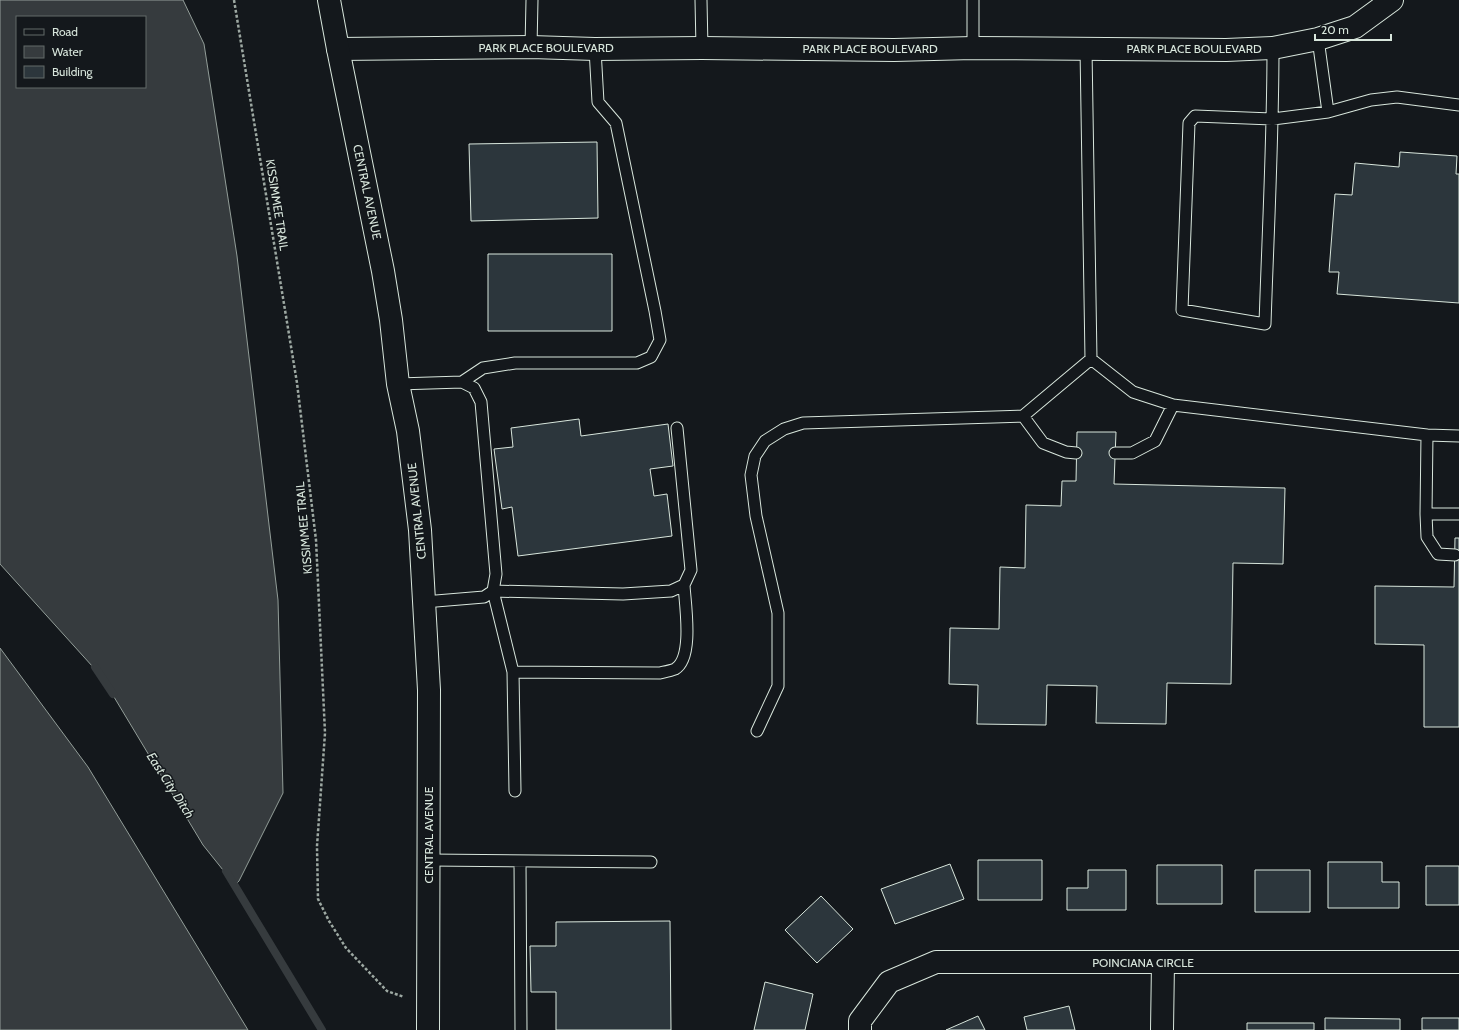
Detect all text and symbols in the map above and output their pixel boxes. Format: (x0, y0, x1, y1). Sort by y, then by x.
legend (16, 16, 146, 88)
scale bar (1315, 16, 1391, 42)
text: 20 m (1321, 22, 1349, 37)
text: Road (52, 24, 78, 39)
street label: PARK PLACE BOULEVARD (478, 40, 614, 55)
street label: PARK PLACE BOULEVARD (802, 41, 938, 56)
street label: PARK PLACE BOULEVARD (1126, 41, 1262, 56)
text: Water (52, 44, 83, 59)
text: Building (52, 64, 94, 79)
street label: CENTRAL AVENUE (350, 143, 385, 241)
street label: KISSIMMEE TRAIL (263, 158, 292, 252)
street label: CENTRAL AVENUE (404, 462, 429, 560)
street label: KISSIMMEE TRAIL (292, 481, 315, 575)
water label: East City Ditch (144, 749, 198, 821)
street label: CENTRAL AVENUE (421, 786, 436, 883)
street label: POINCIANA CIRCLE (1092, 955, 1194, 970)

